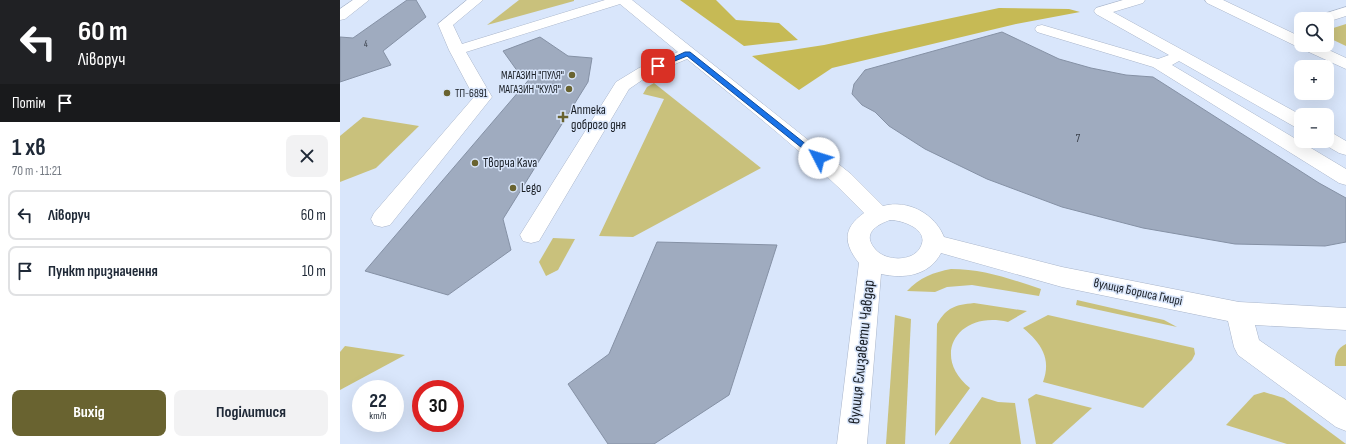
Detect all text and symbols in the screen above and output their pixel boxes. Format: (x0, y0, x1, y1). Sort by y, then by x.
map controls (1294, 12, 1334, 148)
button: search (1294, 12, 1334, 52)
text: 60 m (78, 15, 127, 48)
icon: left (12, 16, 64, 68)
house number: 4 (364, 39, 368, 50)
text: Ліворуч (78, 49, 125, 70)
pin (641, 49, 675, 83)
icon: arrive (647, 55, 669, 77)
button: + (1294, 60, 1334, 100)
place label: МАГАЗИН "ПУЛЯ" (501, 69, 564, 82)
marker: МАГАЗИН "ПУЛЯ" (567, 70, 577, 80)
place label: МАГАЗИН "КУЛЯ" (499, 83, 561, 96)
marker: МАГАЗИН "КУЛЯ" (564, 84, 574, 94)
place label: ТП-6891 (455, 87, 488, 100)
marker: ТП-6891 (442, 88, 452, 98)
icon: arrive (54, 92, 76, 114)
text: Потім (12, 94, 46, 113)
place label: Аптека доброго дня (570, 102, 626, 133)
button: − (1294, 108, 1334, 148)
marker: Аптека доброго дня (558, 112, 568, 122)
house number: 7 (1076, 132, 1081, 145)
text: 1 хв (12, 133, 46, 162)
button: close (286, 135, 328, 177)
position arrow (798, 137, 840, 179)
place label: Творча Kava (483, 155, 537, 171)
marker: Творча Kava (470, 158, 480, 168)
text: 70 m · 11:21 (12, 163, 62, 179)
place label: Lego (521, 180, 541, 196)
marker: Lego (508, 183, 518, 193)
icon: left (14, 204, 36, 226)
text: Ліворуч (48, 206, 90, 225)
text: 60 m (301, 206, 326, 225)
icon: arrive (14, 260, 36, 282)
text: Пункт призначення (48, 262, 158, 281)
text: 10 m (302, 262, 326, 281)
street label: вулиця Бориса Гмирі (1092, 275, 1184, 309)
street label: вулиця Єлизавети Чавдар (845, 279, 879, 425)
speed limit sign: 30 (412, 380, 464, 432)
text: 22 (369, 389, 387, 413)
button: Вихід (12, 390, 166, 436)
button: Поділитися (174, 390, 328, 436)
text: km/h (369, 410, 387, 422)

